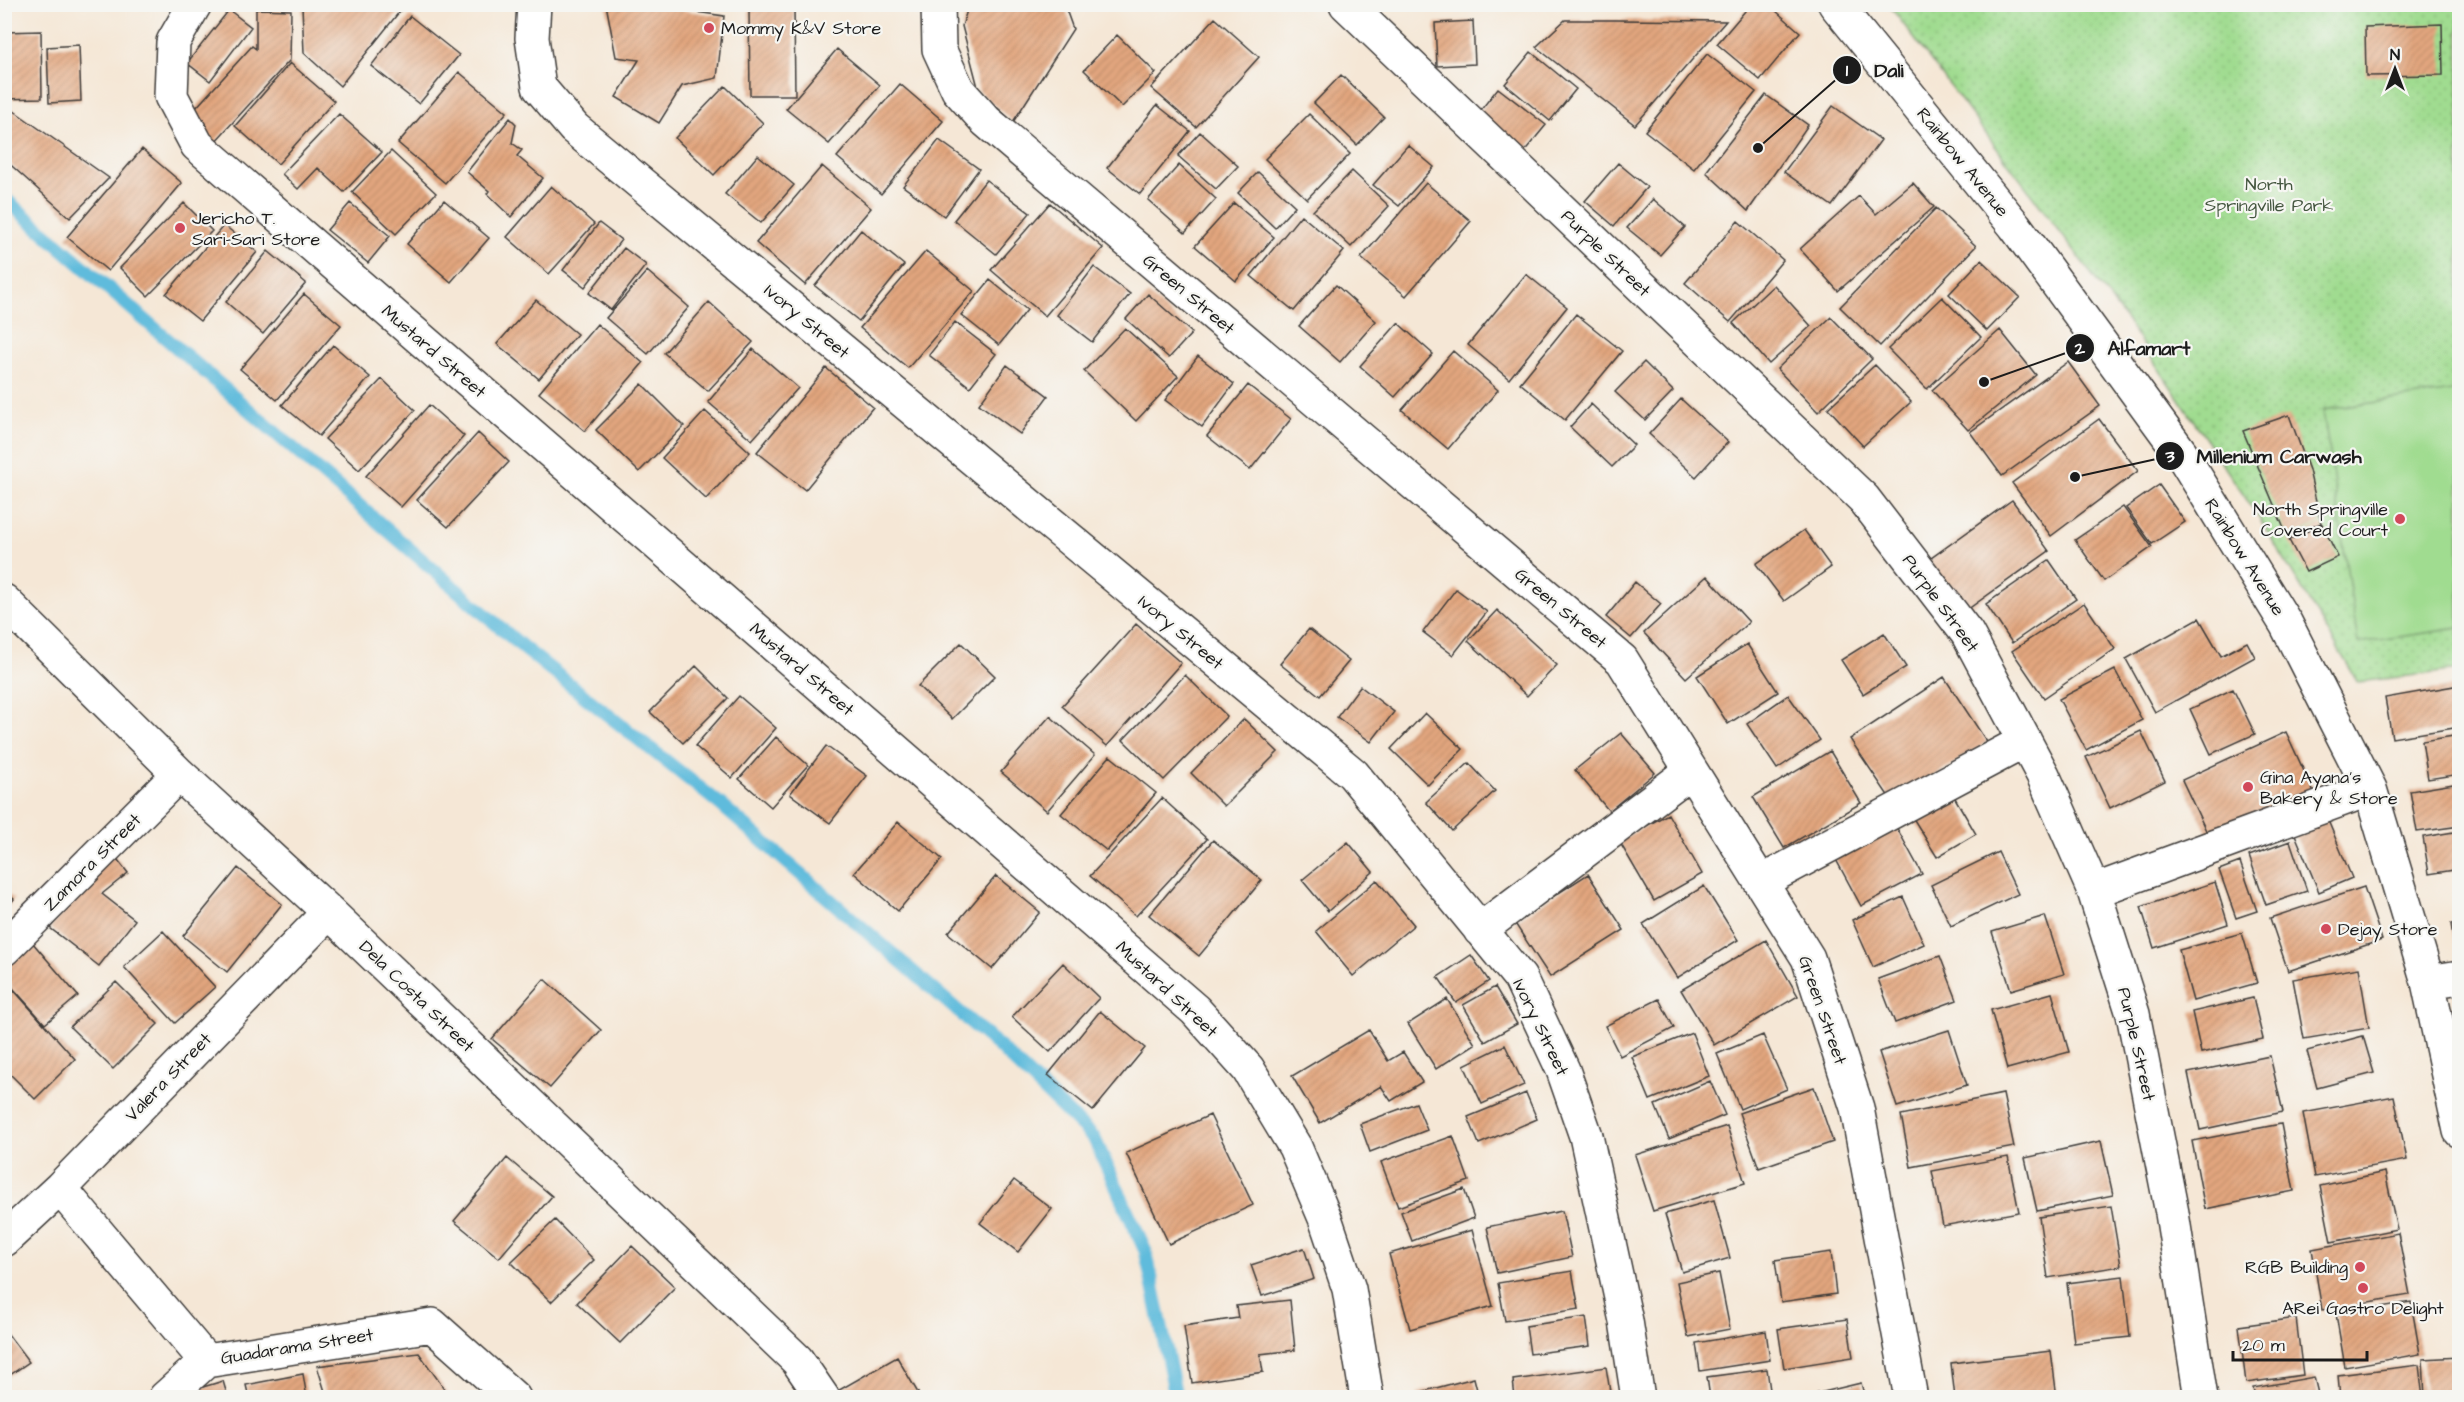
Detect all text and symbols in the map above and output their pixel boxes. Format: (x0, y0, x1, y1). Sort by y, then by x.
place label: Mommy K&V Store (721, 16, 881, 42)
marker: Mommy K&V Store (702, 21, 716, 35)
north arrow (2365, 39, 2425, 99)
text: N (2390, 44, 2400, 66)
callout: Dali (1832, 51, 1915, 89)
text: Dali (1874, 57, 1905, 85)
text: 1 (1846, 58, 1849, 83)
street label: Rainbow Avenue (1911, 102, 2015, 223)
park label: North Springville Park (2205, 172, 2333, 219)
street label: Purple Street (1555, 204, 1657, 303)
place label: Jericho T. Sari-Sari Store (192, 206, 320, 252)
marker: Jericho T. Sari-Sari Store (173, 221, 187, 235)
street label: Green Street (1137, 248, 1241, 341)
street label: Ivory Street (758, 278, 855, 366)
street label: Mustard Street (376, 299, 492, 404)
callout: Alfamart (2065, 329, 2202, 367)
text: Alfamart (2108, 335, 2191, 363)
text: 2 (2074, 336, 2086, 361)
callout: Millenium Carwash (2155, 437, 2374, 475)
text: Millenium Carwash (2196, 443, 2363, 471)
text: 3 (2164, 444, 2175, 469)
street label: Rainbow Avenue (2198, 494, 2291, 621)
place label: North Springville Covered Court (2253, 497, 2389, 543)
marker: North Springville Covered Court (2393, 512, 2407, 526)
street label: Purple Street (1896, 549, 1985, 658)
street label: Green Street (1509, 562, 1613, 655)
street label: Ivory Street (1132, 589, 1229, 677)
street label: Mustard Street (744, 617, 860, 722)
place label: Gina Ayana's Bakery & Store (2260, 765, 2398, 812)
marker: Gina Ayana's Bakery & Store (2241, 780, 2255, 794)
street label: Zamora Street (38, 807, 147, 917)
place label: Dejay Store (2338, 917, 2438, 943)
marker: Dejay Store (2319, 922, 2333, 936)
street label: Dela Costa Street (353, 935, 480, 1059)
street label: Mustard Street (1110, 935, 1224, 1044)
street label: Green Street (1792, 952, 1853, 1069)
street label: Ivory Street (1505, 975, 1575, 1081)
street label: Purple Street (2111, 985, 2162, 1104)
street label: Valera Street (119, 1027, 218, 1127)
place label: RGB Building (2245, 1255, 2348, 1281)
marker: RGB Building (2353, 1260, 2367, 1274)
marker: ARei Gastro Delight (2356, 1281, 2370, 1295)
place label: ARei Gastro Delight (2282, 1296, 2445, 1322)
street label: Guadarama Street (219, 1322, 376, 1371)
scale bar (2233, 1324, 2366, 1362)
text: 20 m (2242, 1333, 2285, 1358)

